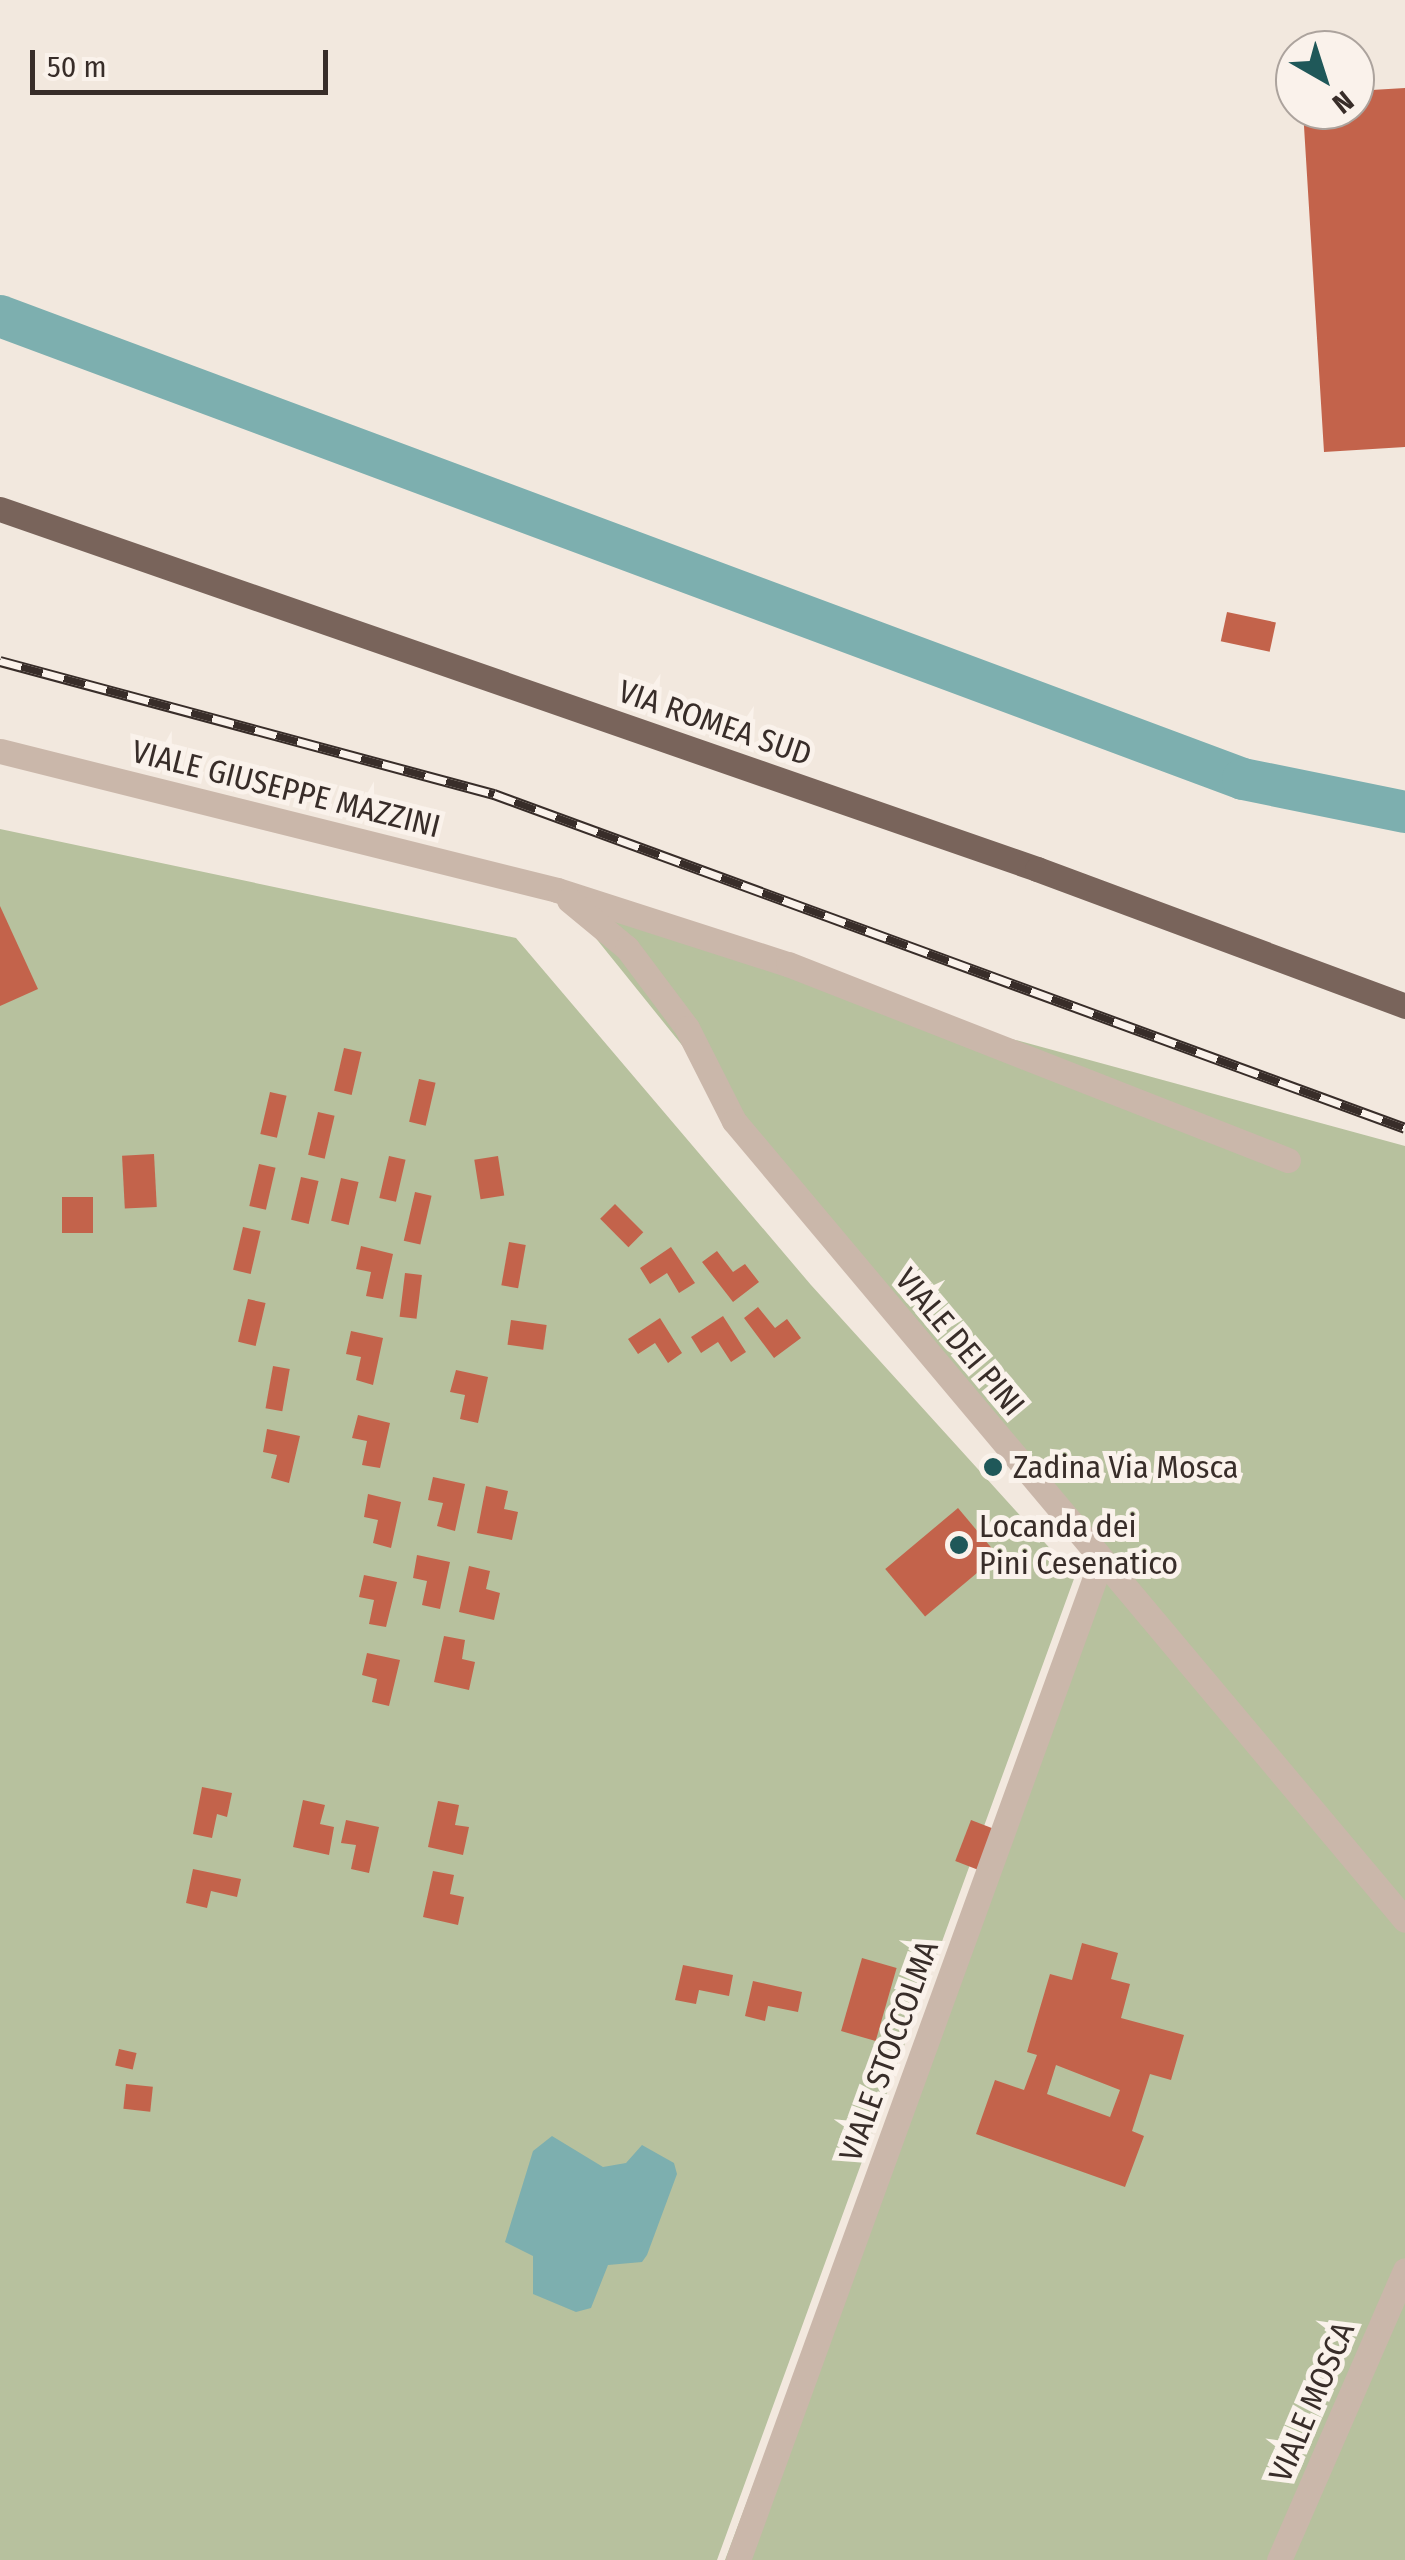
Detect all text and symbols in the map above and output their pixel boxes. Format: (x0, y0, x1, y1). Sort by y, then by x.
scale bar (35, 30, 332, 92)
north arrow (1275, 30, 1375, 130)
text: 50 m (47, 49, 107, 85)
text: N (1326, 84, 1360, 120)
street label: VIA ROMEA SUD (614, 672, 816, 774)
street label: VIALE GIUSEPPE MAZZINI (128, 732, 444, 846)
street label: VIALE DEI PINI (887, 1260, 1033, 1424)
place label: Zadina Via Mosca (1013, 1448, 1238, 1486)
marker: Zadina Via Mosca (982, 1456, 1004, 1478)
place label: Locanda dei Pini Cesenatico (979, 1508, 1178, 1583)
marker: Locanda dei Pini Cesenatico (948, 1534, 970, 1556)
street label: VIALE STOCCOLMA (831, 1935, 947, 2167)
street label: VIALE MOSCA (1261, 2316, 1363, 2488)

